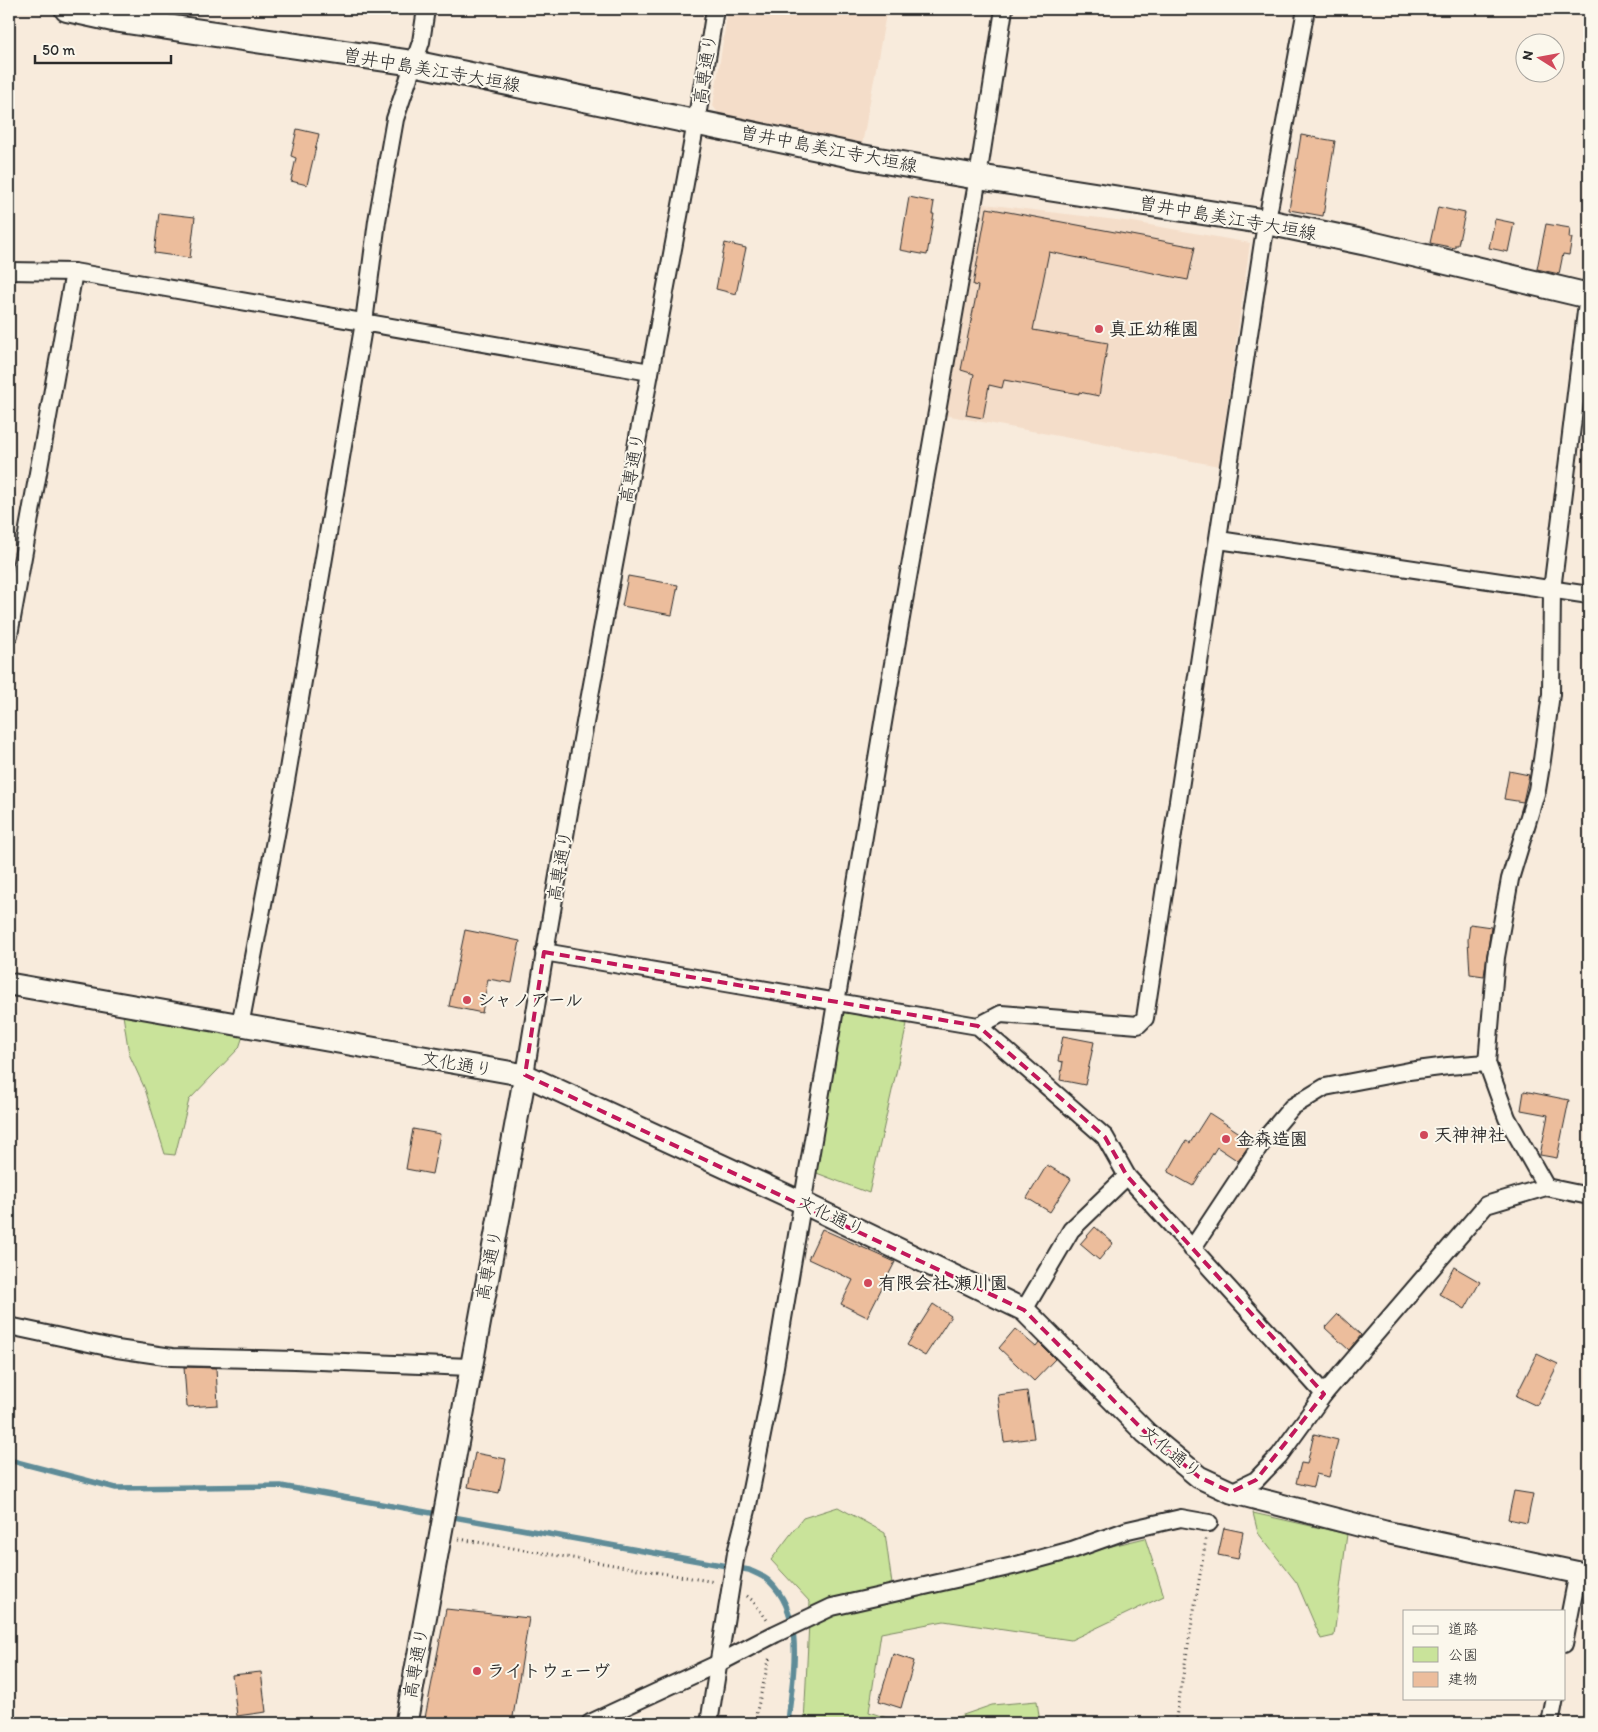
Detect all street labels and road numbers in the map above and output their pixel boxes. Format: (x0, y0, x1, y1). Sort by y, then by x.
street label: 高専通り (689, 32, 721, 106)
street label: 曽井中島美江寺大垣線 (341, 44, 523, 96)
street label: 曽井中島美江寺大垣線 (739, 121, 919, 177)
street label: 曽井中島美江寺大垣線 (1137, 192, 1319, 244)
street label: 高専通り (615, 431, 649, 505)
street label: 高専通り (543, 829, 577, 903)
street label: 文化通り (420, 1047, 494, 1081)
street label: 文化通り (794, 1191, 868, 1241)
street label: 高専通り (471, 1228, 507, 1302)
street label: 文化通り (1136, 1421, 1206, 1483)
street label: 高専通り (399, 1626, 433, 1700)

